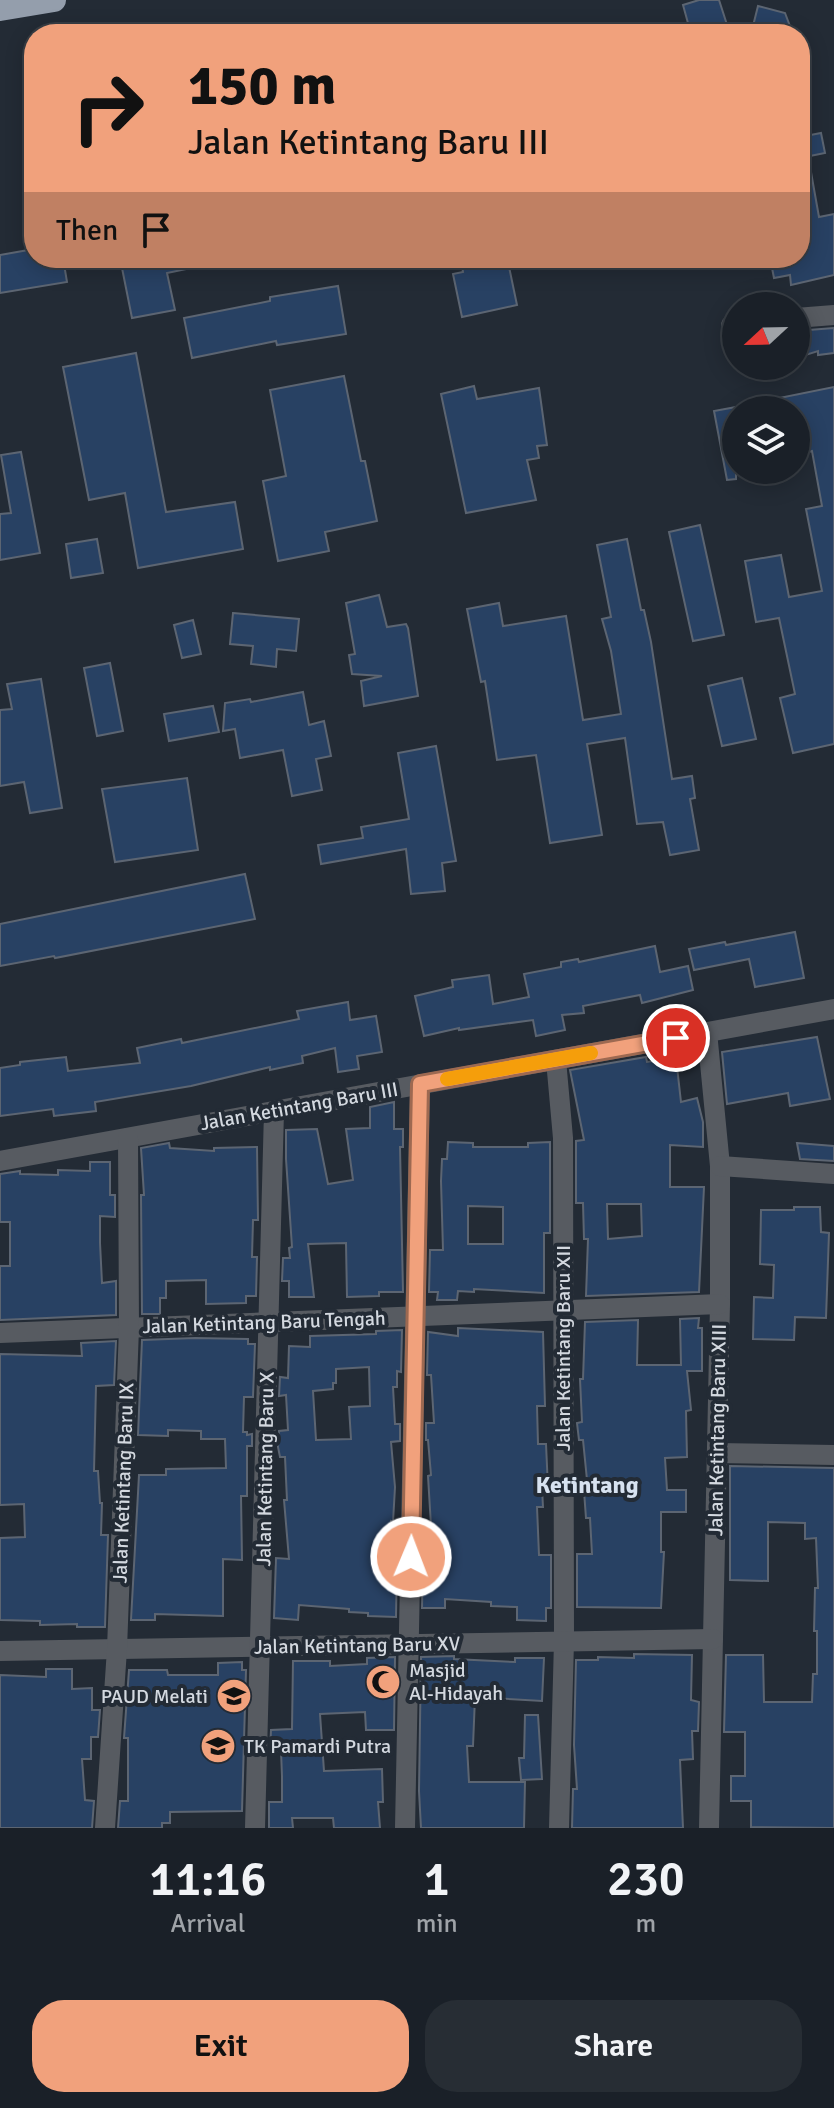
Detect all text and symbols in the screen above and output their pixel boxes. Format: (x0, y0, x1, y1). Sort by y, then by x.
text: 150 m (188, 51, 336, 120)
icon: right (56, 56, 160, 160)
text: Jalan Ketintang Baru III (188, 120, 549, 165)
icon: arrive (134, 208, 178, 252)
text: Then (56, 212, 118, 249)
north arrow (722, 292, 810, 380)
map controls (722, 292, 810, 484)
button: layers (722, 396, 810, 484)
pin (642, 1004, 710, 1072)
icon: arrive (654, 1016, 698, 1060)
street label: Jalan Ketintang Baru III (198, 1077, 400, 1136)
street label: Jalan Ketintang Baru XII (551, 1245, 576, 1451)
street label: Jalan Ketintang Baru Tengah (142, 1306, 386, 1339)
street label: Jalan Ketintang Baru XIII (703, 1324, 732, 1536)
street label: Jalan Ketintang Baru X (251, 1371, 280, 1567)
street label: Jalan Ketintang Baru IX (108, 1382, 140, 1584)
district label: Ketintang (535, 1470, 639, 1500)
position arrow (369, 1515, 453, 1599)
street label: Jalan Ketintang Baru XV (254, 1631, 461, 1660)
place label: Masjid Al-Hidayah (409, 1658, 503, 1706)
mosque icon: Masjid Al-Hidayah (364, 1663, 402, 1701)
school or university icon: PAUD Melati (215, 1677, 253, 1715)
place label: PAUD Melati (101, 1684, 208, 1709)
school or university icon: TK Pamardi Putra (199, 1727, 237, 1765)
place label: TK Pamardi Putra (244, 1734, 391, 1759)
text: 11:16 (149, 1850, 266, 1909)
text: 1 (424, 1850, 450, 1909)
text: 230 (607, 1850, 685, 1909)
text: Arrival (170, 1908, 245, 1940)
text: min (416, 1908, 458, 1940)
text: m (635, 1908, 656, 1940)
button: Exit (32, 2000, 409, 2092)
button: Share (425, 2000, 802, 2092)

